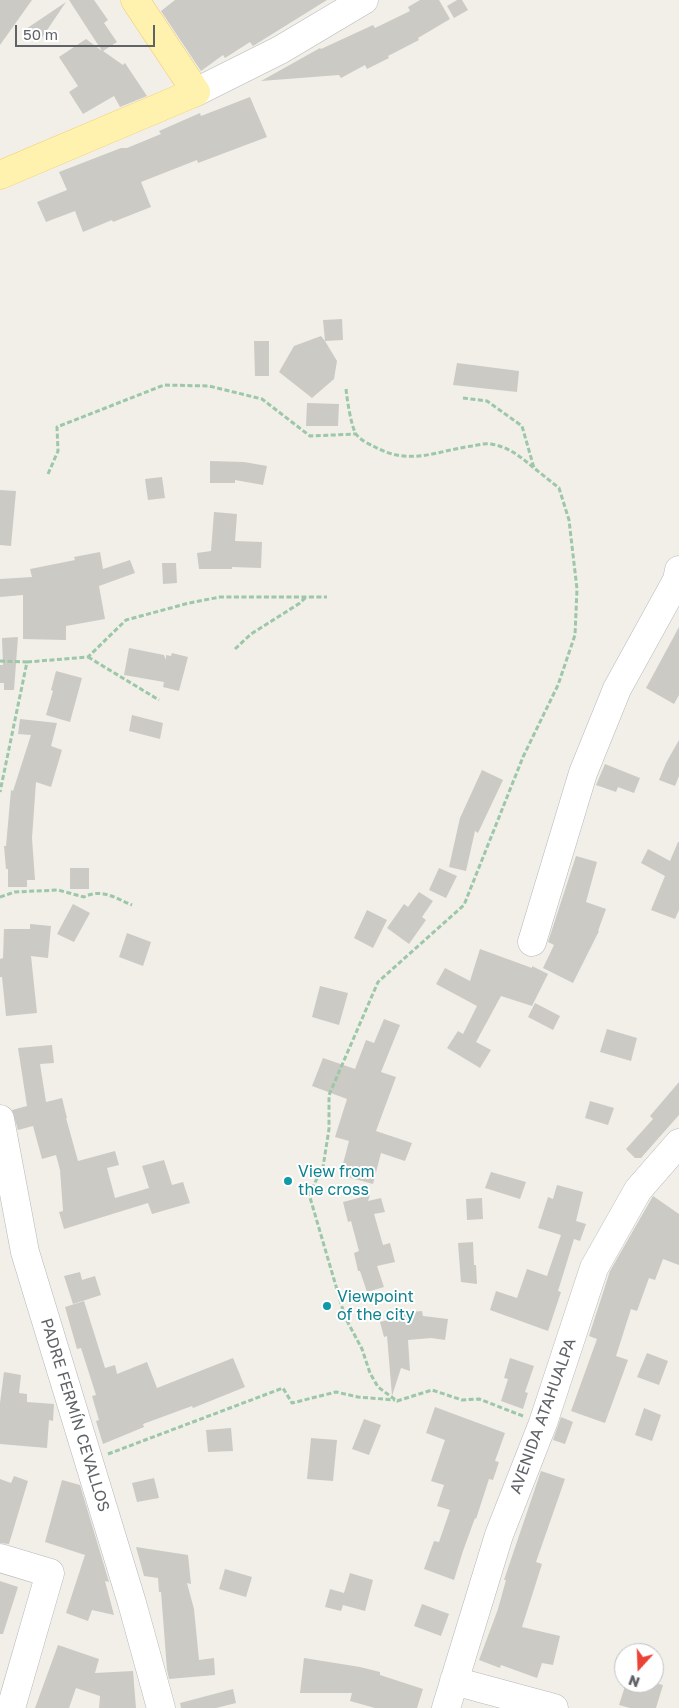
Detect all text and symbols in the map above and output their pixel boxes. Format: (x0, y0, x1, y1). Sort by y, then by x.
scale bar (18, 15, 158, 47)
text: 50 m (23, 25, 58, 43)
place label: View from the cross (298, 1162, 375, 1200)
marker: View from the cross (282, 1175, 294, 1187)
place label: Viewpoint of the city (337, 1287, 414, 1325)
marker: Viewpoint of the city (321, 1300, 333, 1312)
street label: PADRE FERMÍN CEVALLOS (36, 1316, 114, 1514)
street label: AVENIDA ATAHUALPA (506, 1335, 580, 1497)
north arrow (614, 1643, 664, 1693)
text: N (626, 1672, 642, 1691)

